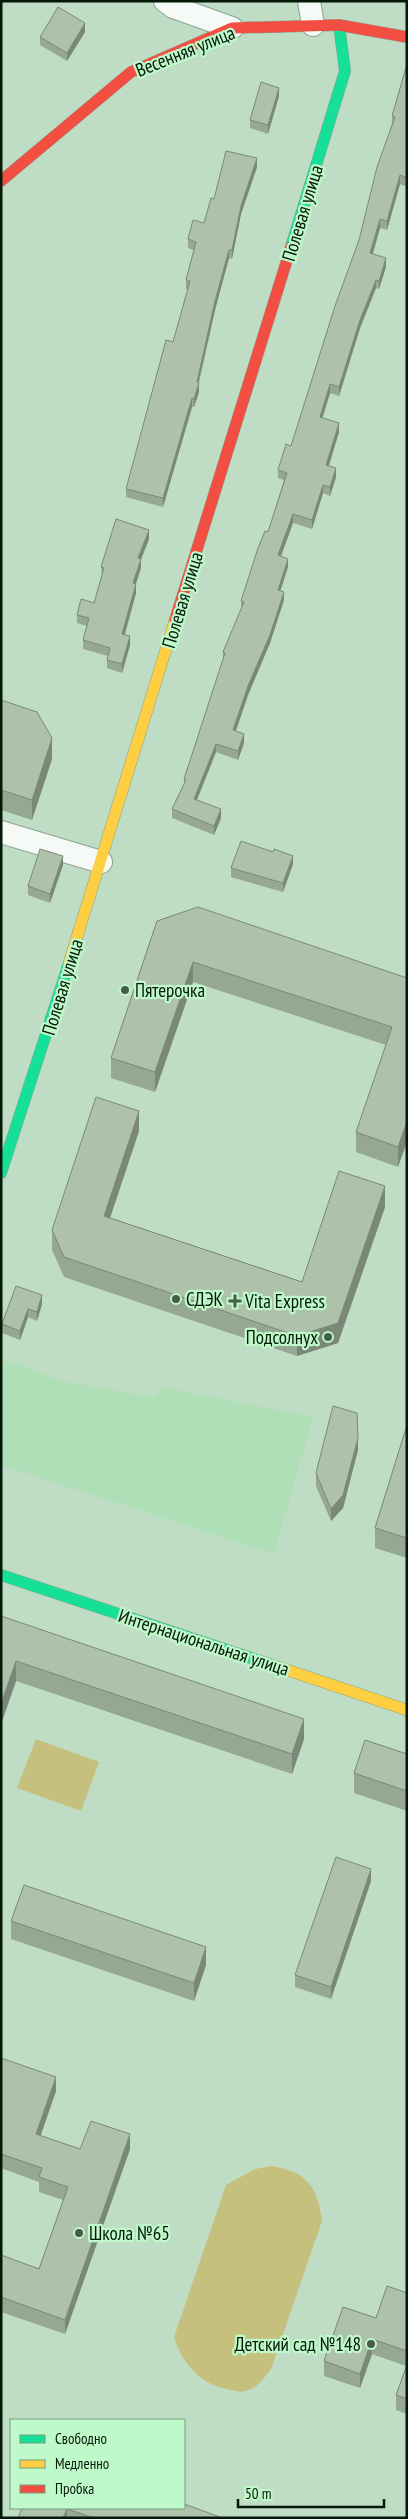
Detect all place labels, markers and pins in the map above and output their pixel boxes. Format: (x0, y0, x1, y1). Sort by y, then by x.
place label: Пятерочка (135, 978, 205, 1002)
marker: Пятерочка (119, 984, 131, 996)
place label: СДЭК (186, 1287, 223, 1311)
place label: Vita Express (244, 1289, 325, 1313)
marker: СДЭК (170, 1293, 182, 1305)
marker: Vita Express (229, 1295, 241, 1307)
place label: Подсолнух (246, 1325, 318, 1349)
marker: Подсолнух (322, 1331, 334, 1343)
place label: Школа №65 (89, 2221, 170, 2245)
marker: Школа №65 (73, 2227, 85, 2239)
place label: Детский сад №148 (234, 2332, 361, 2356)
marker: Детский сад №148 (365, 2338, 377, 2350)

